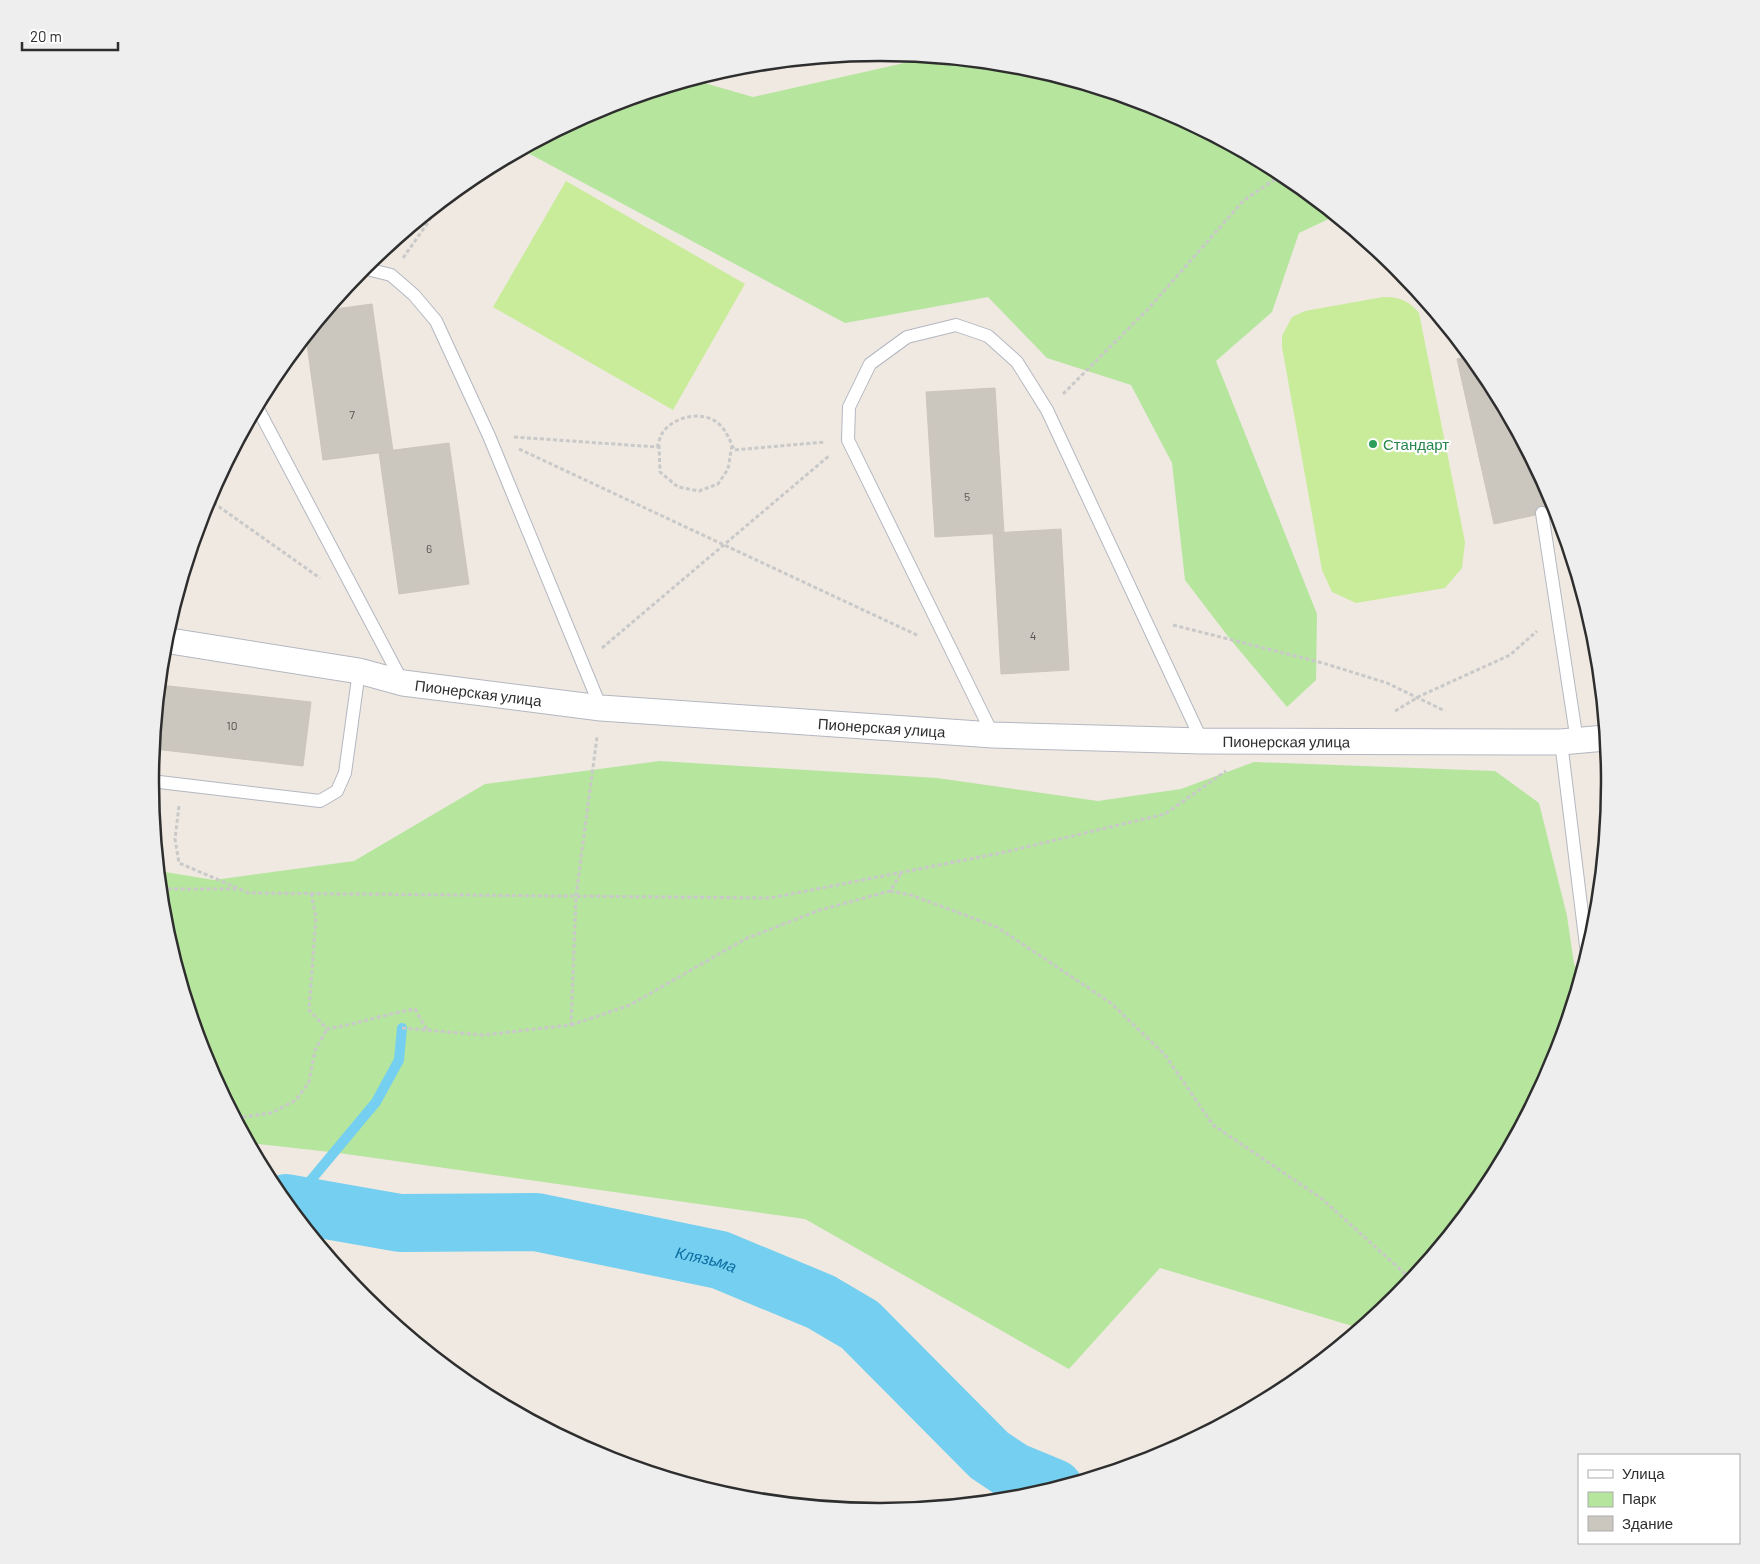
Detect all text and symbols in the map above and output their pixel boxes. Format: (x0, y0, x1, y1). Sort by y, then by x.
scale bar (22, 20, 119, 52)
text: 20 m (30, 27, 62, 45)
house number: 7 (349, 407, 355, 421)
place label: Стандарт (1383, 435, 1449, 453)
marker: Стандарт (1367, 438, 1379, 450)
house number: 5 (964, 489, 970, 503)
house number: 6 (426, 541, 432, 555)
house number: 4 (1030, 628, 1036, 642)
street label: Пионерская улица (414, 676, 543, 710)
street label: Пионерская улица (817, 714, 947, 741)
house number: 10 (227, 718, 237, 732)
street label: Пионерская улица (1223, 732, 1351, 750)
water label: Клязьма (674, 1242, 740, 1276)
legend (1578, 1454, 1740, 1544)
text: Улица (1622, 1464, 1665, 1482)
text: Парк (1622, 1489, 1656, 1507)
text: Здание (1622, 1514, 1673, 1532)

